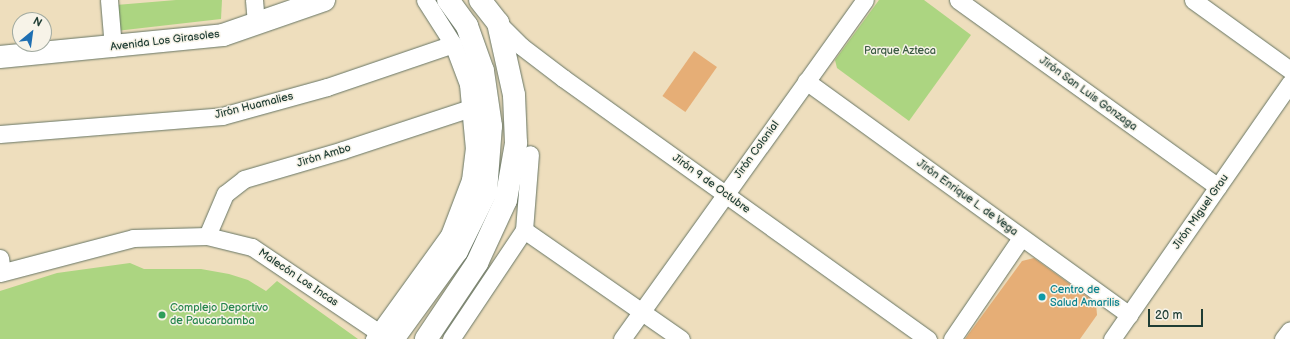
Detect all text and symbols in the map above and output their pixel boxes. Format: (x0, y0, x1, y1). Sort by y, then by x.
north arrow (12, 12, 52, 52)
text: N (31, 14, 44, 30)
street label: Avenida Los Girasoles (110, 28, 220, 54)
park label: Parque Azteca (864, 44, 936, 58)
street label: Jirón San Luis Gonzaga (1036, 54, 1140, 134)
street label: Jirón Huamalies (213, 90, 295, 122)
street label: Jirón Colonial (732, 119, 782, 181)
street label: Jirón Ambo (295, 141, 353, 171)
street label: Jirón 9 de Octubre (670, 151, 752, 217)
street label: Jirón Enrique L. de Vega (914, 157, 1020, 239)
street label: Jirón Miguel Grau (1170, 172, 1232, 252)
street label: Malecón Los Incas (255, 246, 341, 310)
place label: Centro de Salud Amarilis (1050, 284, 1120, 310)
marker: Centro de Salud Amarilis (1037, 292, 1047, 302)
scale bar (1150, 301, 1205, 327)
place label: Complejo Deportivo de Paucarbamba (170, 302, 268, 328)
text: 20 m (1155, 308, 1182, 323)
marker: Complejo Deportivo de Paucarbamba (157, 310, 167, 320)

